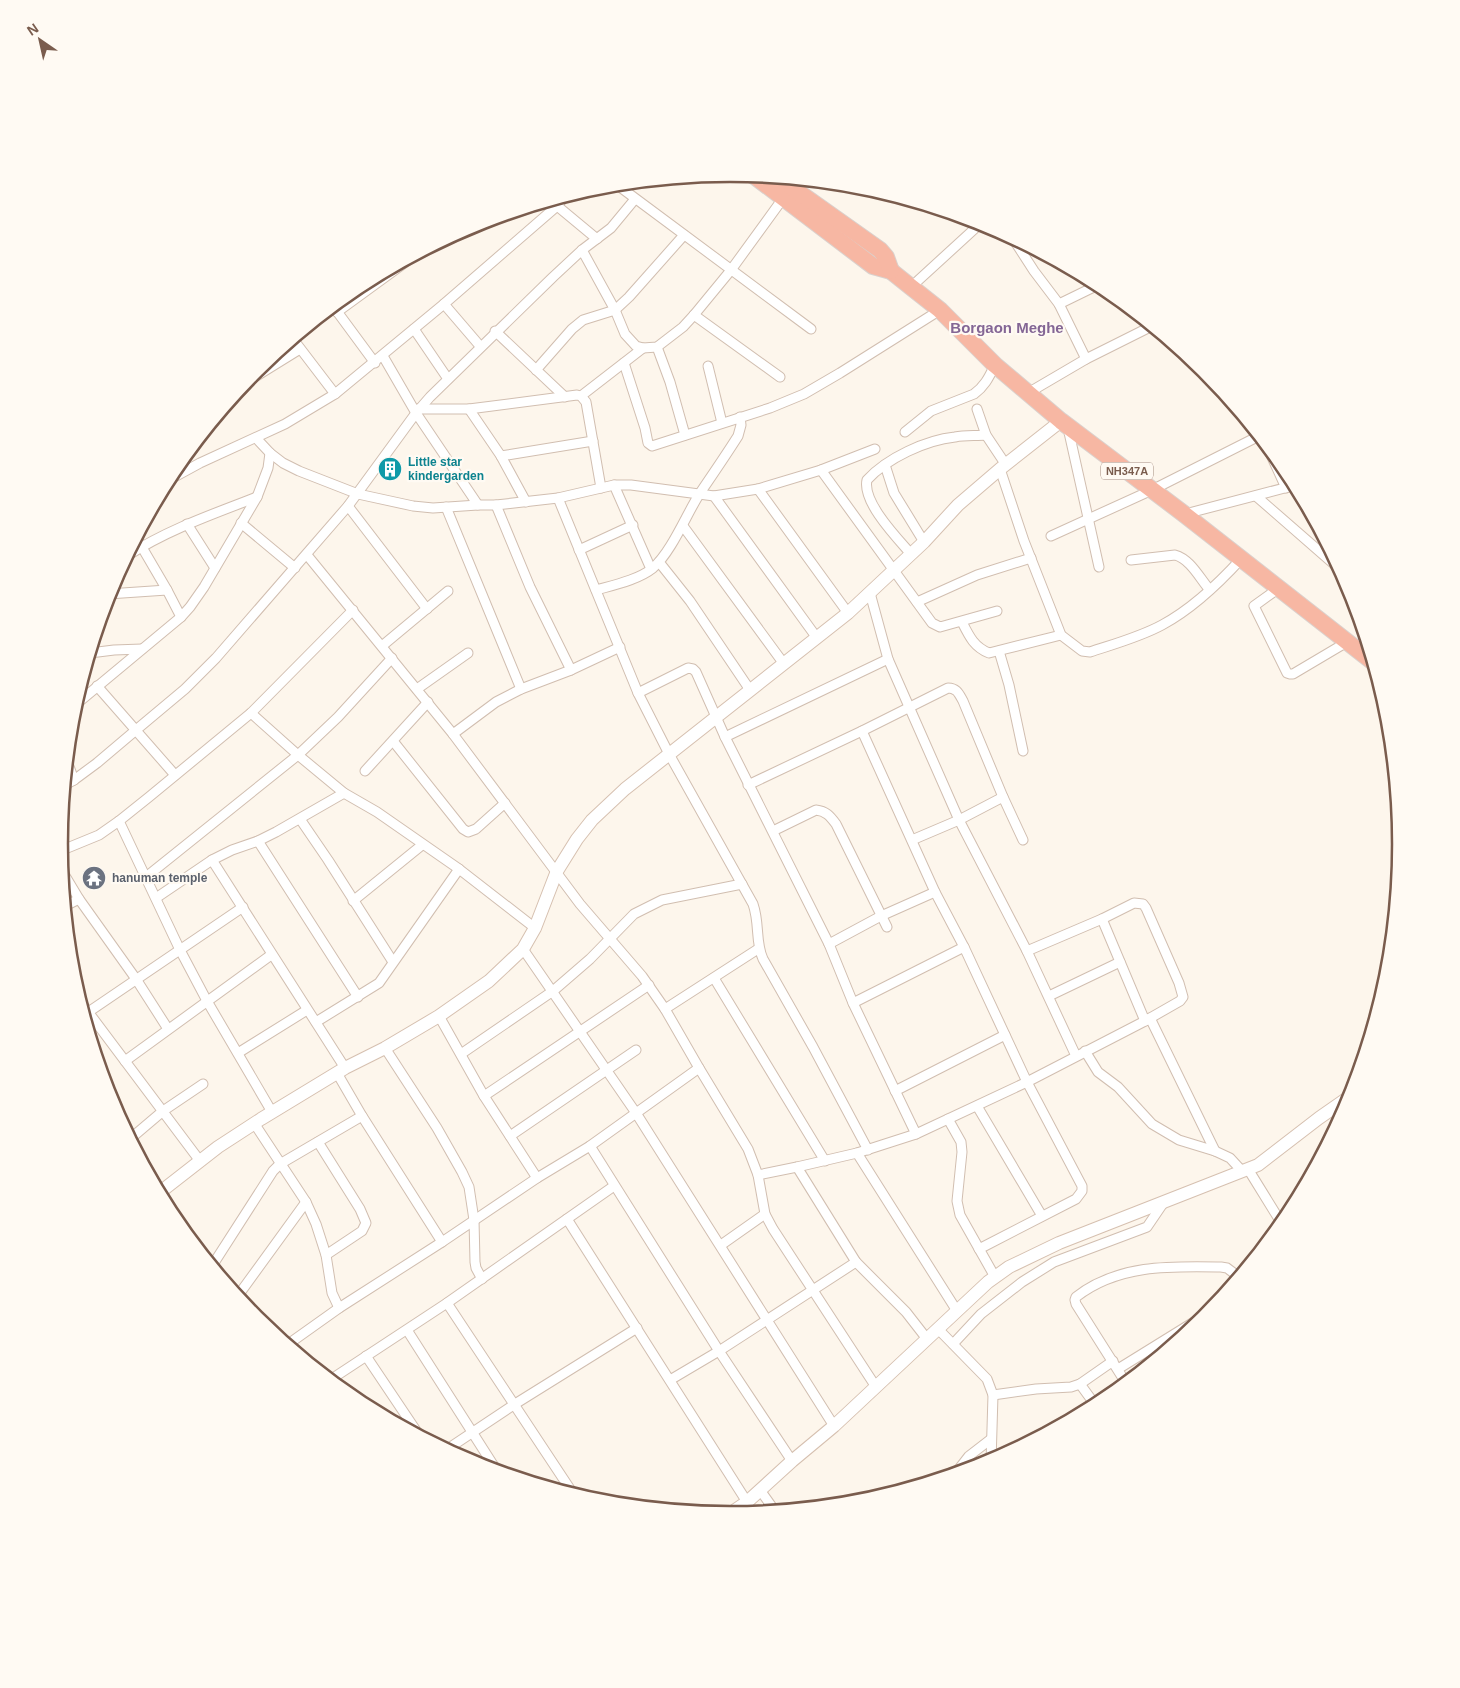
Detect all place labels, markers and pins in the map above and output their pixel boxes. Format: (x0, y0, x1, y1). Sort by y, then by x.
place label: Little star kindergarden (408, 455, 484, 483)
building icon: Little star kindergarden (377, 456, 403, 482)
temple icon: hanuman temple (81, 865, 107, 891)
place label: hanuman temple (112, 871, 208, 885)

